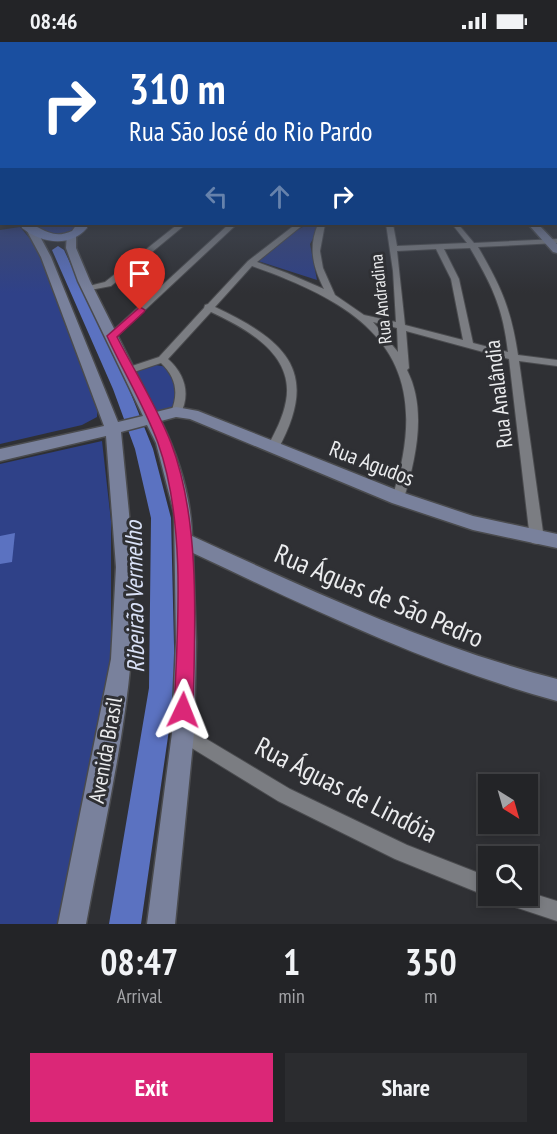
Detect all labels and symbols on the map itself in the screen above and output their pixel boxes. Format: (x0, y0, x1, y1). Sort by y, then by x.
pin (114, 248, 165, 310)
street label: Rua Andradina (364, 253, 397, 345)
street label: Rua Analândia (477, 338, 519, 450)
street label: Rua Agudos (326, 434, 418, 492)
water label: Ribeirão Vermelho (118, 519, 151, 673)
street label: Rua Águas de São Pedro (270, 536, 489, 654)
position arrow (151, 678, 215, 742)
street label: Avenida Brasil (82, 694, 128, 805)
street label: Rua Águas de Lindóia (250, 729, 443, 850)
north arrow (478, 774, 538, 834)

